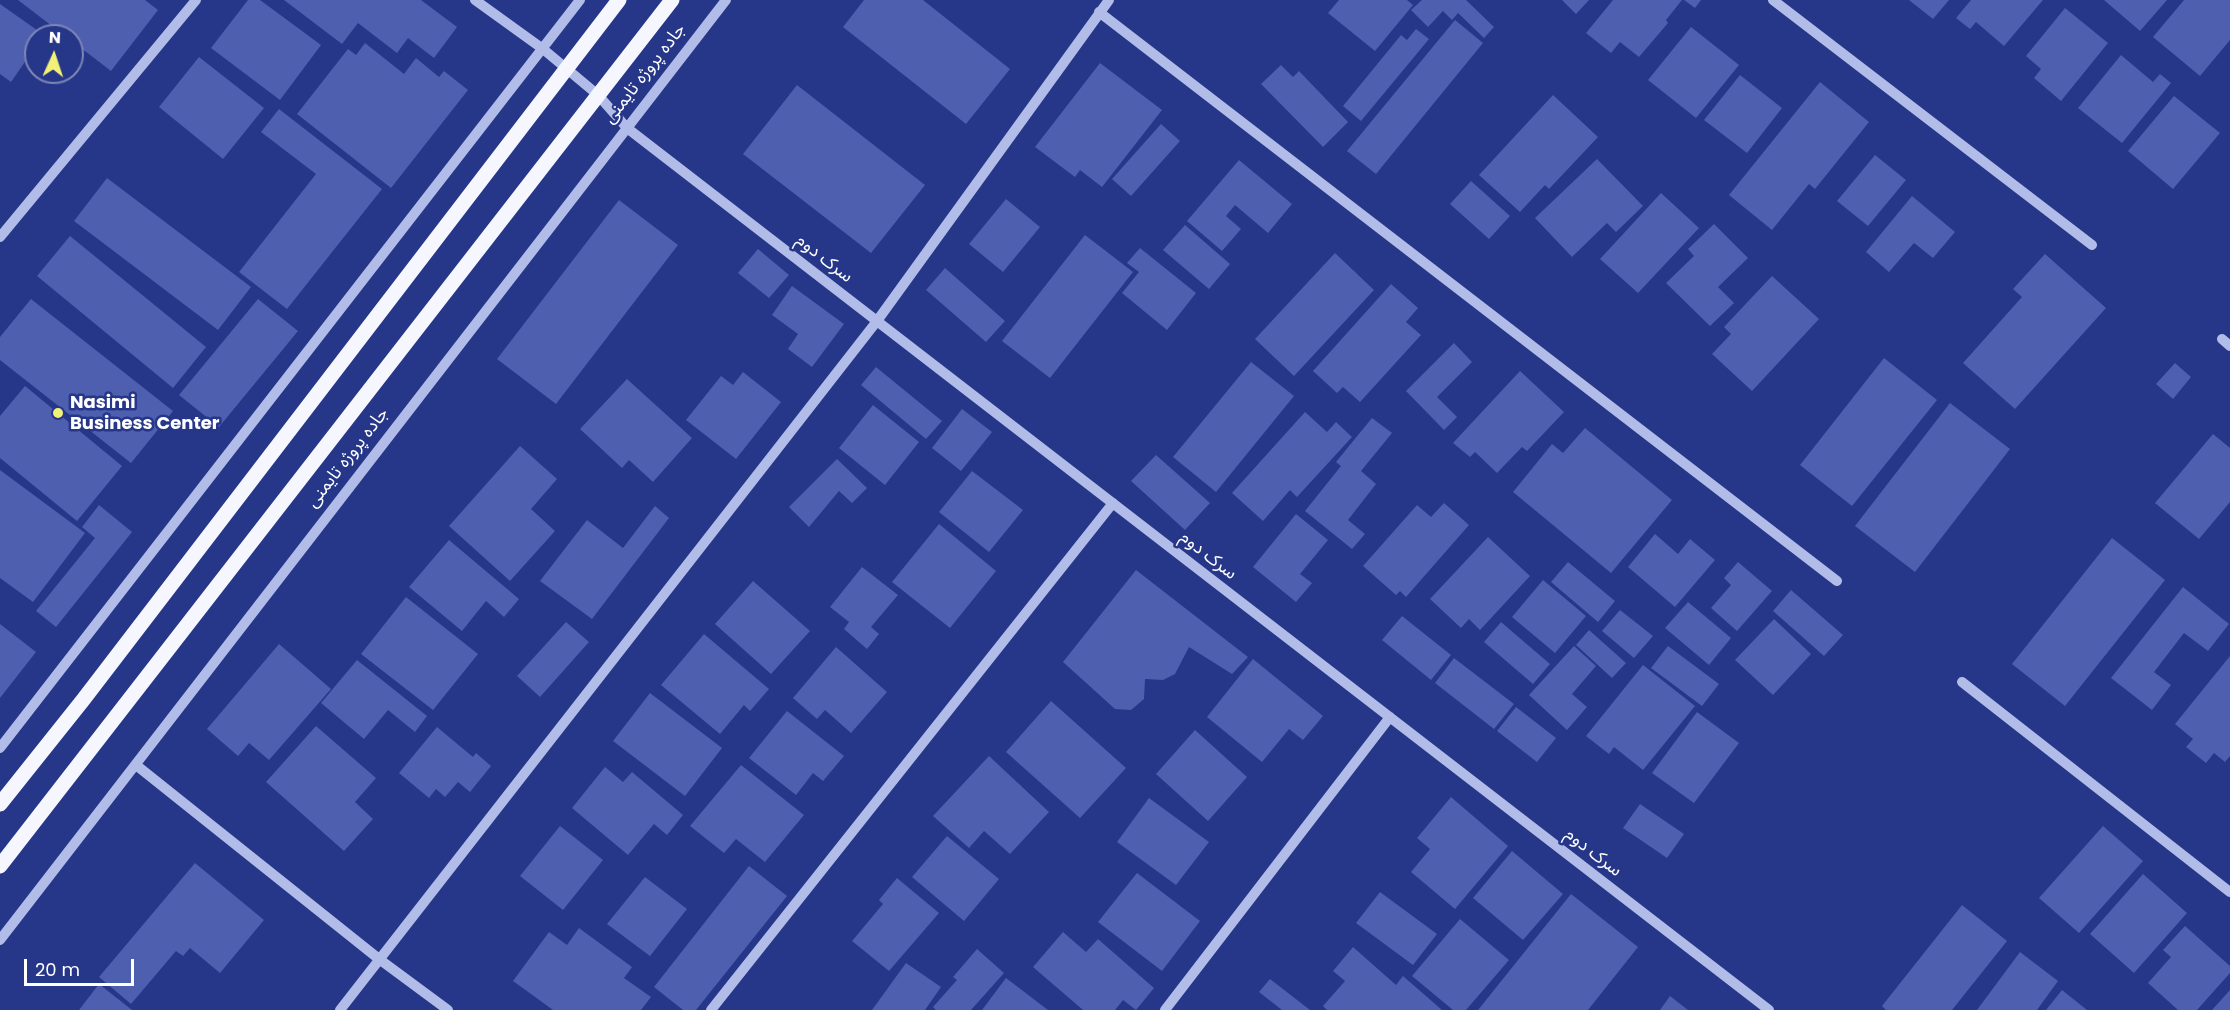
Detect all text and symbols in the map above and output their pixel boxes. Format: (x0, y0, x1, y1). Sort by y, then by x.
street label: جاده پروژه تایمنی (599, 20, 691, 128)
north arrow (24, 24, 84, 84)
text: N (48, 26, 61, 49)
street label: سرک دوم (791, 230, 857, 288)
place label: Nasimi Business Center (70, 392, 220, 434)
street label: جاده پروژه تایمنی (302, 404, 394, 512)
marker: Nasimi Business Center (51, 406, 65, 420)
street label: سرک دوم (1175, 527, 1241, 585)
street label: سرک دوم (1560, 824, 1626, 882)
scale bar (27, 947, 136, 985)
text: 20 m (35, 957, 80, 982)

